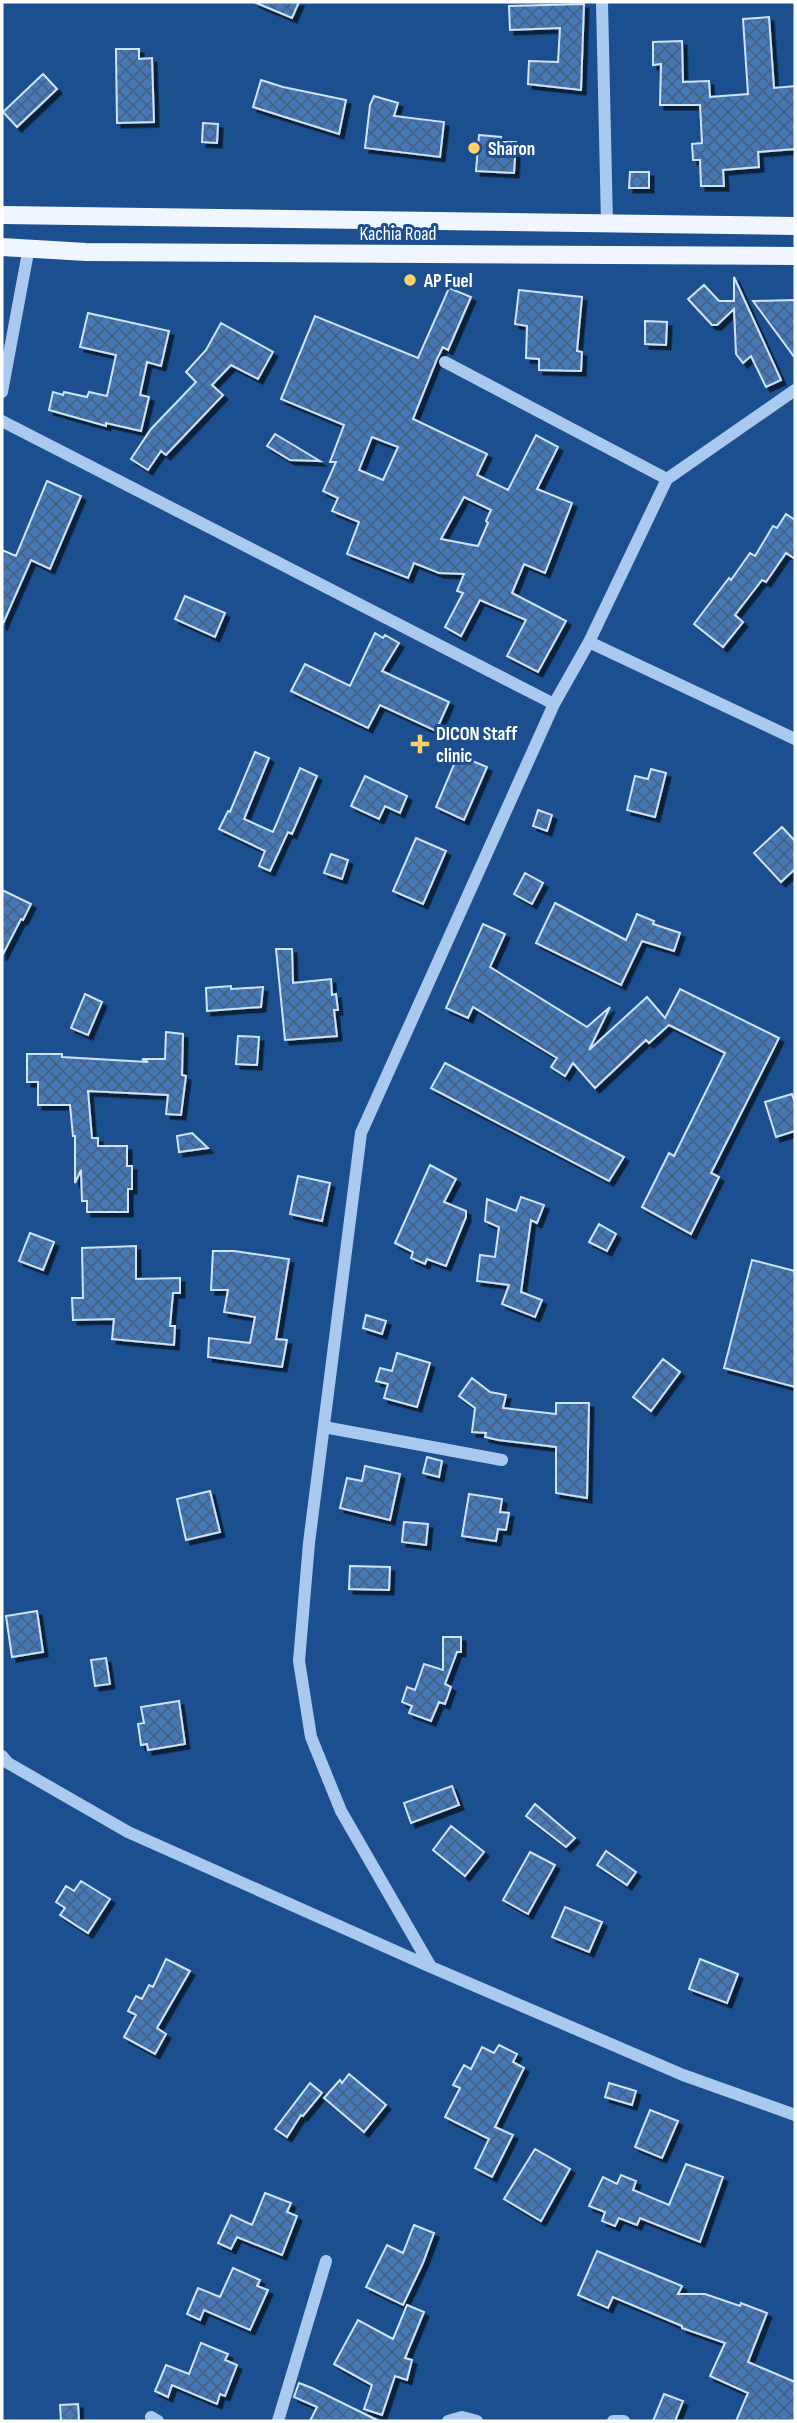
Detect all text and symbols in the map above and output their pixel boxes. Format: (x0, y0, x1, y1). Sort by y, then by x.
place label: Sharon (488, 138, 535, 161)
marker: Sharon (466, 140, 482, 156)
street label: Kachia Road (359, 223, 437, 246)
place label: AP Fuel (423, 270, 473, 293)
marker: AP Fuel (402, 272, 418, 288)
place label: DICON Staff clinic (436, 723, 518, 768)
marker: DICON Staff clinic (410, 734, 430, 754)

